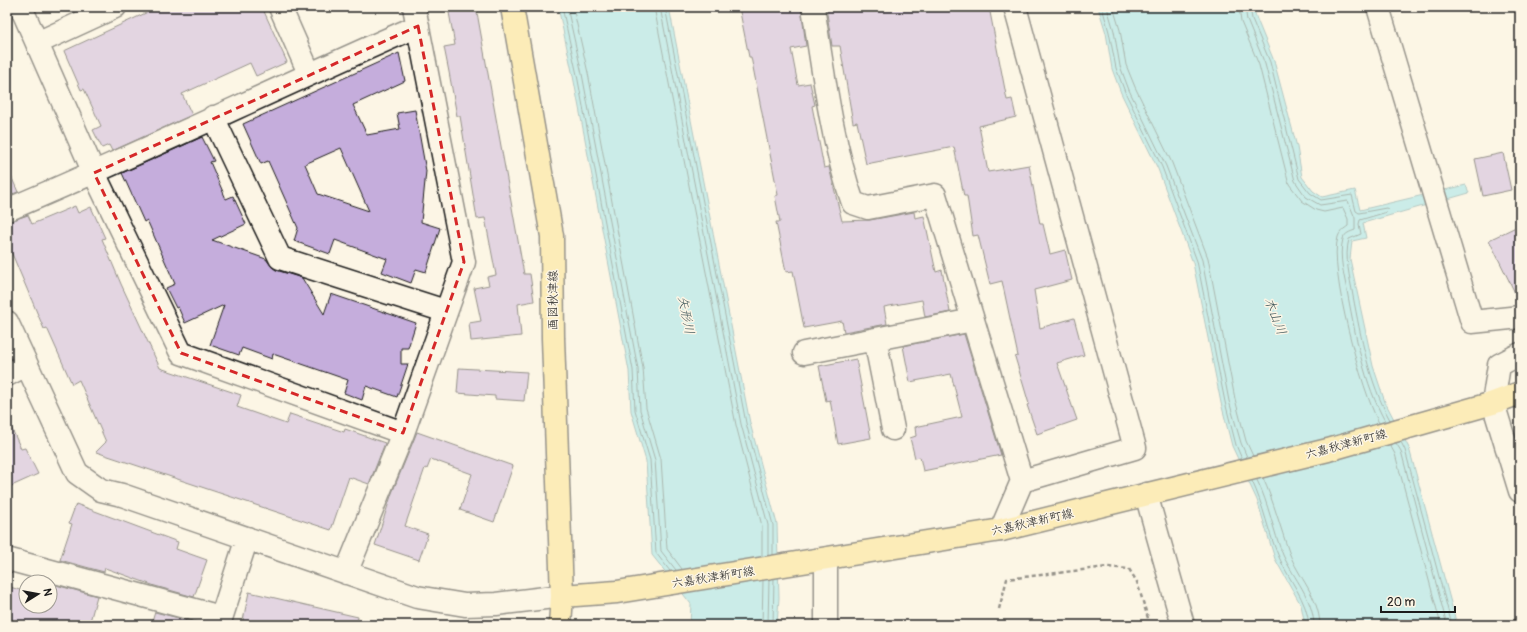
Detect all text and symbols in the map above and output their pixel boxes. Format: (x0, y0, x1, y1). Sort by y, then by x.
street label: 画図秋津線 (546, 270, 561, 330)
water label: 矢形川 (674, 295, 698, 336)
water label: 木山川 (1261, 295, 1290, 337)
street label: 六嘉秋津新町線 (1304, 426, 1389, 463)
street label: 六嘉秋津新町線 (989, 506, 1075, 539)
street label: 六嘉秋津新町線 (670, 564, 756, 591)
north arrow (18, 574, 58, 614)
text: N (40, 587, 55, 598)
scale bar (1381, 588, 1455, 614)
text: 20 m (1387, 595, 1416, 610)

